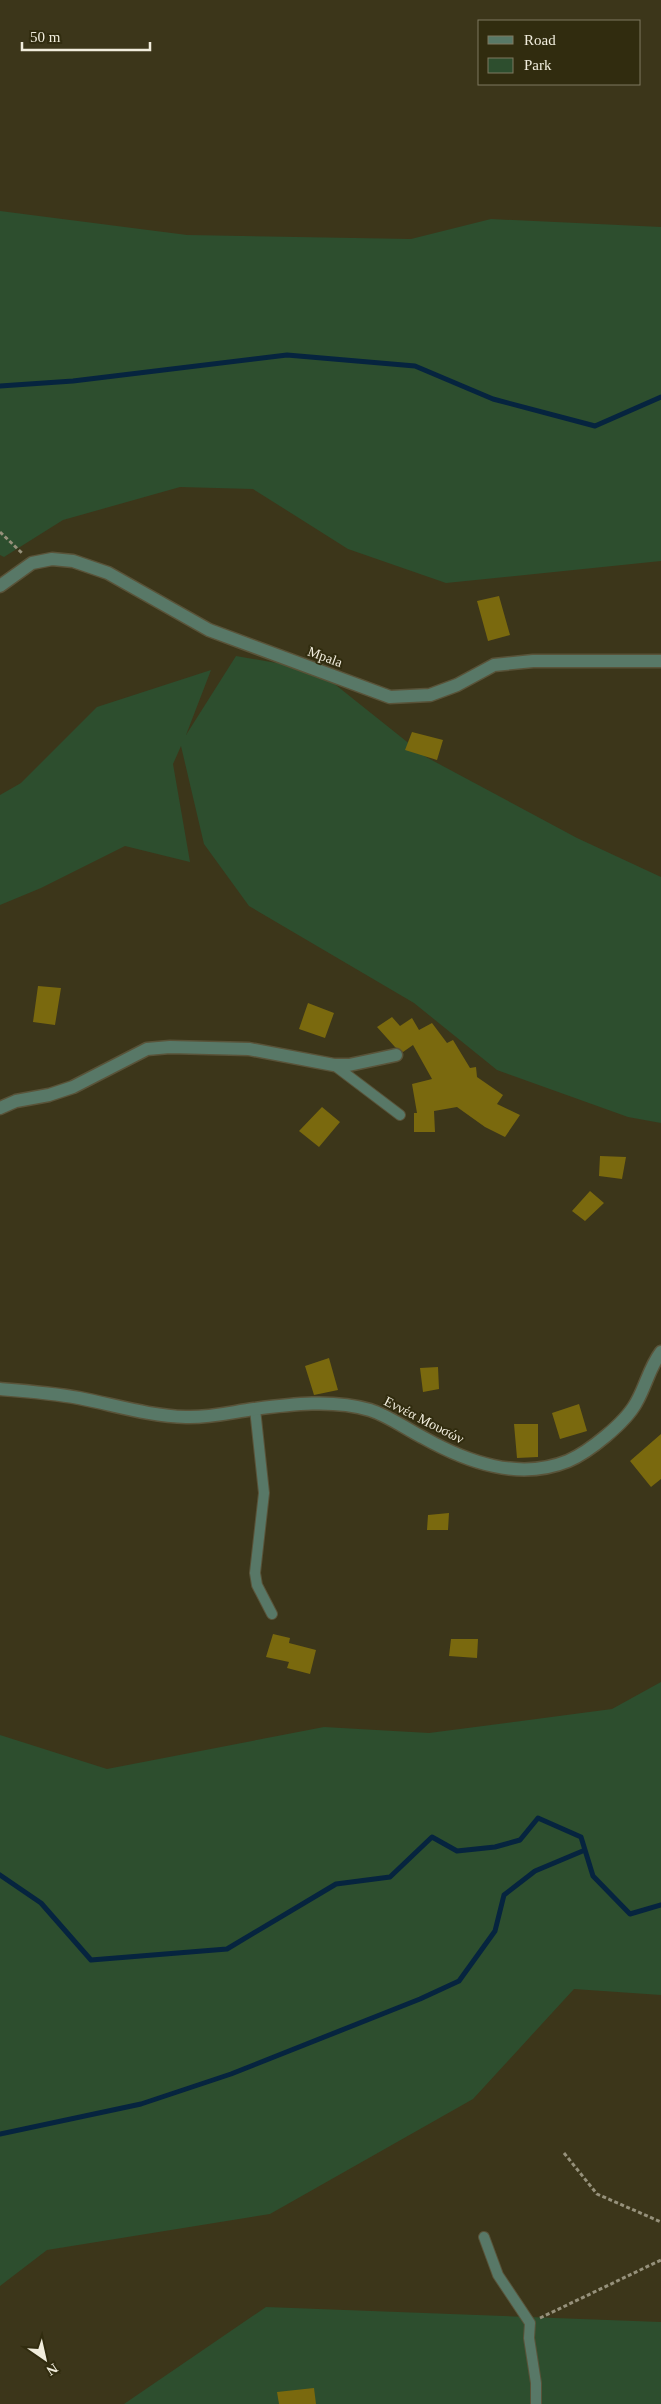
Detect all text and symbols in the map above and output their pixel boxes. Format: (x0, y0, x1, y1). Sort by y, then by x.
scale bar (22, 20, 150, 52)
legend (478, 20, 641, 85)
text: 50 m (30, 29, 61, 45)
text: Road (524, 32, 556, 48)
text: Park (524, 57, 552, 73)
street label: Mpala (306, 644, 345, 670)
street label: Εννέα Μουσών (382, 1393, 466, 1447)
north arrow (20, 2334, 70, 2384)
text: N (44, 2360, 60, 2378)

